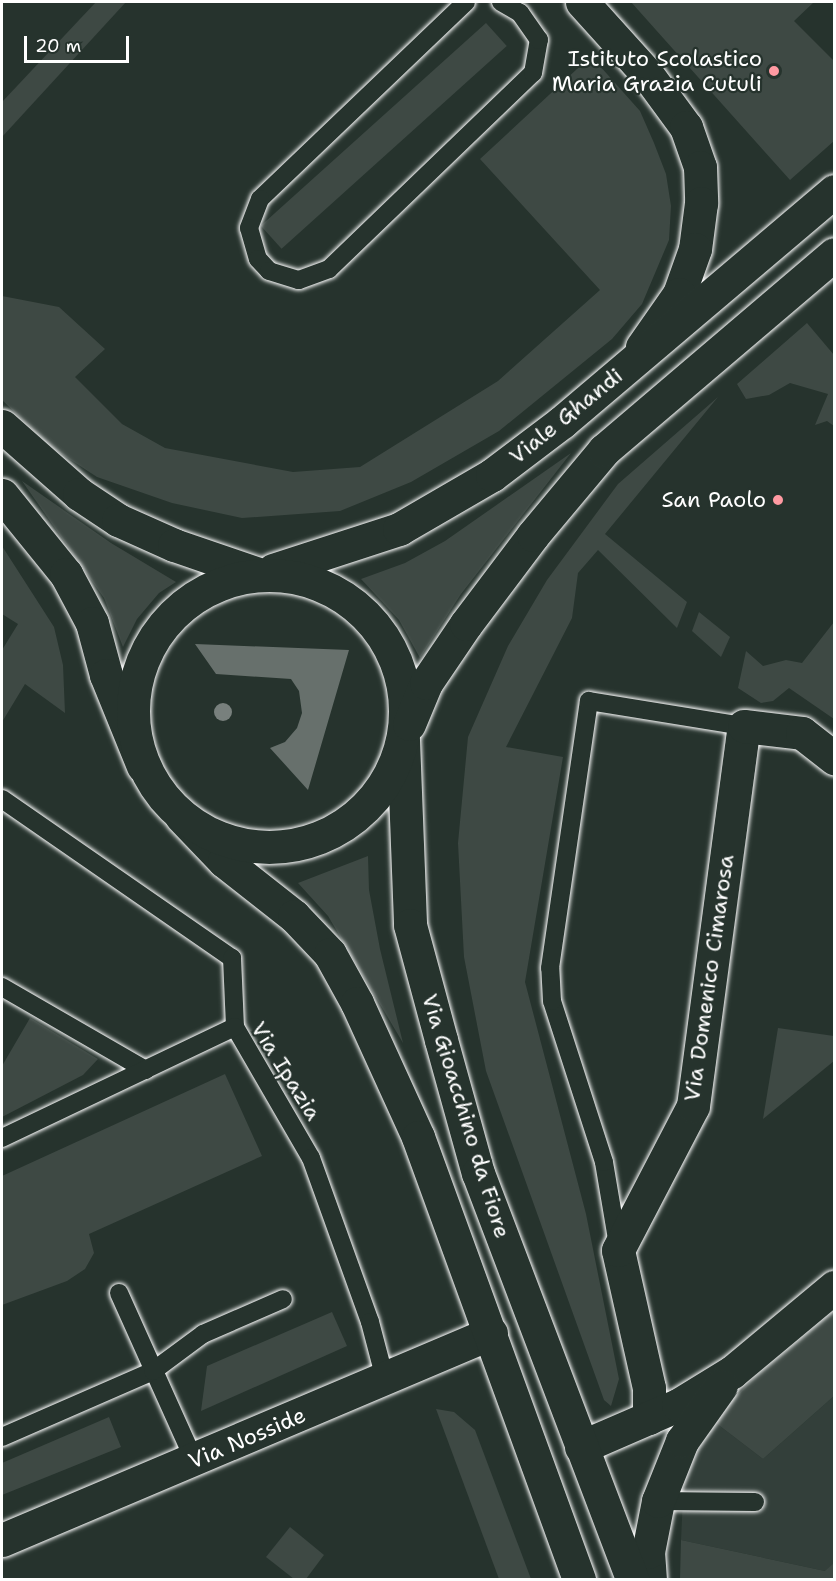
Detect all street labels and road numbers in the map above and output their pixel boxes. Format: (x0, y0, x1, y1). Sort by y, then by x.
street label: Viale Ghandi (504, 362, 628, 470)
street label: Via Domenico Cimarosa (679, 853, 739, 1103)
street label: Via Gioacchino da Fiore (416, 991, 516, 1241)
street label: Via Ipazia (245, 1017, 327, 1125)
street label: Via Nosside (185, 1402, 309, 1474)

